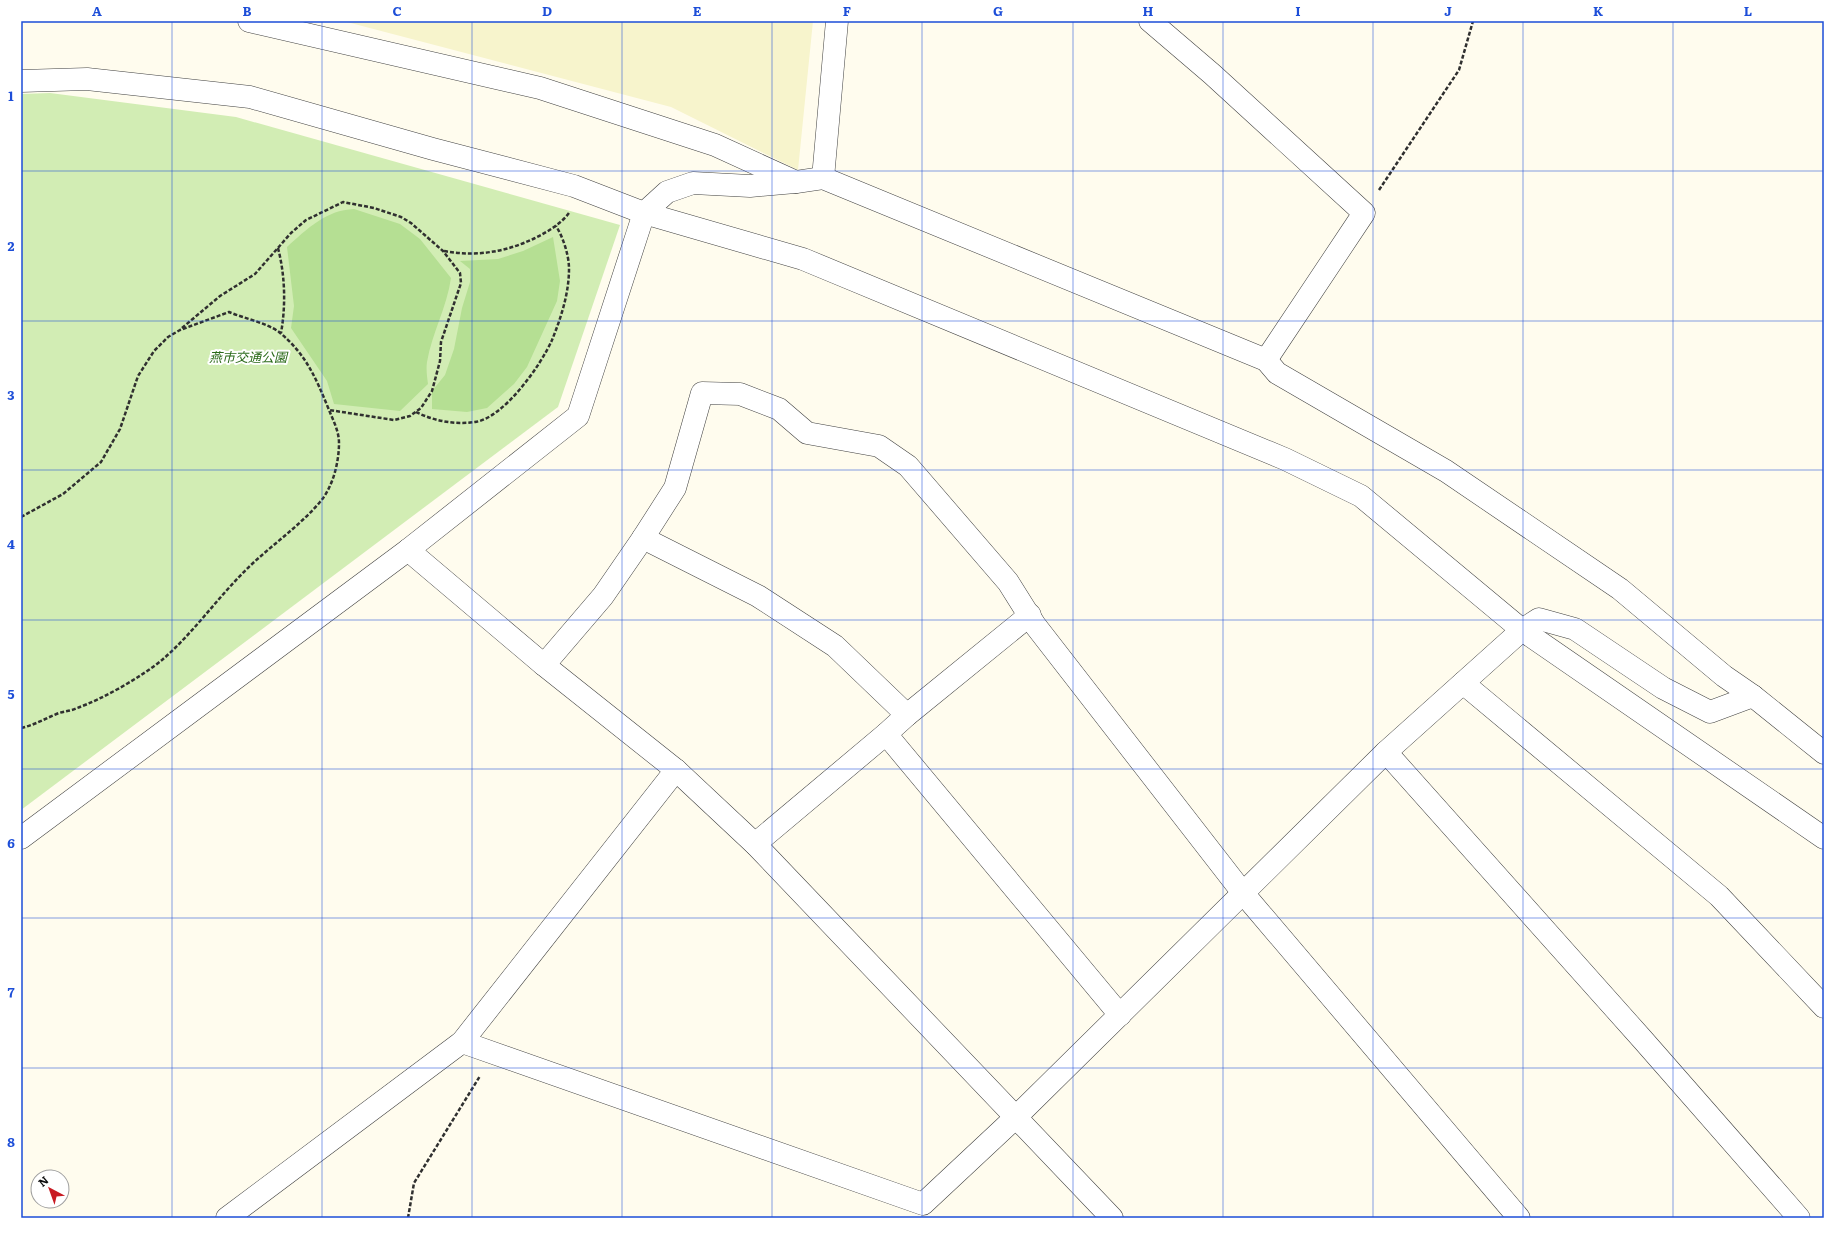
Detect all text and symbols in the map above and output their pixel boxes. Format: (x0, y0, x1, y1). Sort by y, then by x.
text: A (92, 1, 102, 20)
text: B (243, 1, 252, 20)
text: C (392, 1, 402, 20)
text: D (542, 1, 552, 20)
text: E (693, 1, 702, 20)
text: F (843, 1, 851, 20)
text: G (993, 1, 1003, 20)
text: H (1143, 1, 1154, 20)
text: I (1295, 1, 1301, 20)
text: J (1444, 1, 1452, 20)
text: K (1593, 1, 1604, 20)
text: L (1744, 1, 1752, 20)
text: 1 (8, 86, 14, 105)
text: 2 (8, 236, 15, 255)
park label: 燕市交通公園 (209, 347, 289, 366)
text: 3 (7, 385, 15, 404)
text: 4 (7, 534, 15, 553)
text: 5 (7, 684, 15, 703)
text: 6 (7, 833, 15, 852)
text: 7 (7, 982, 15, 1001)
text: 8 (7, 1132, 15, 1151)
north arrow (30, 1169, 70, 1209)
text: N (34, 1172, 52, 1190)

